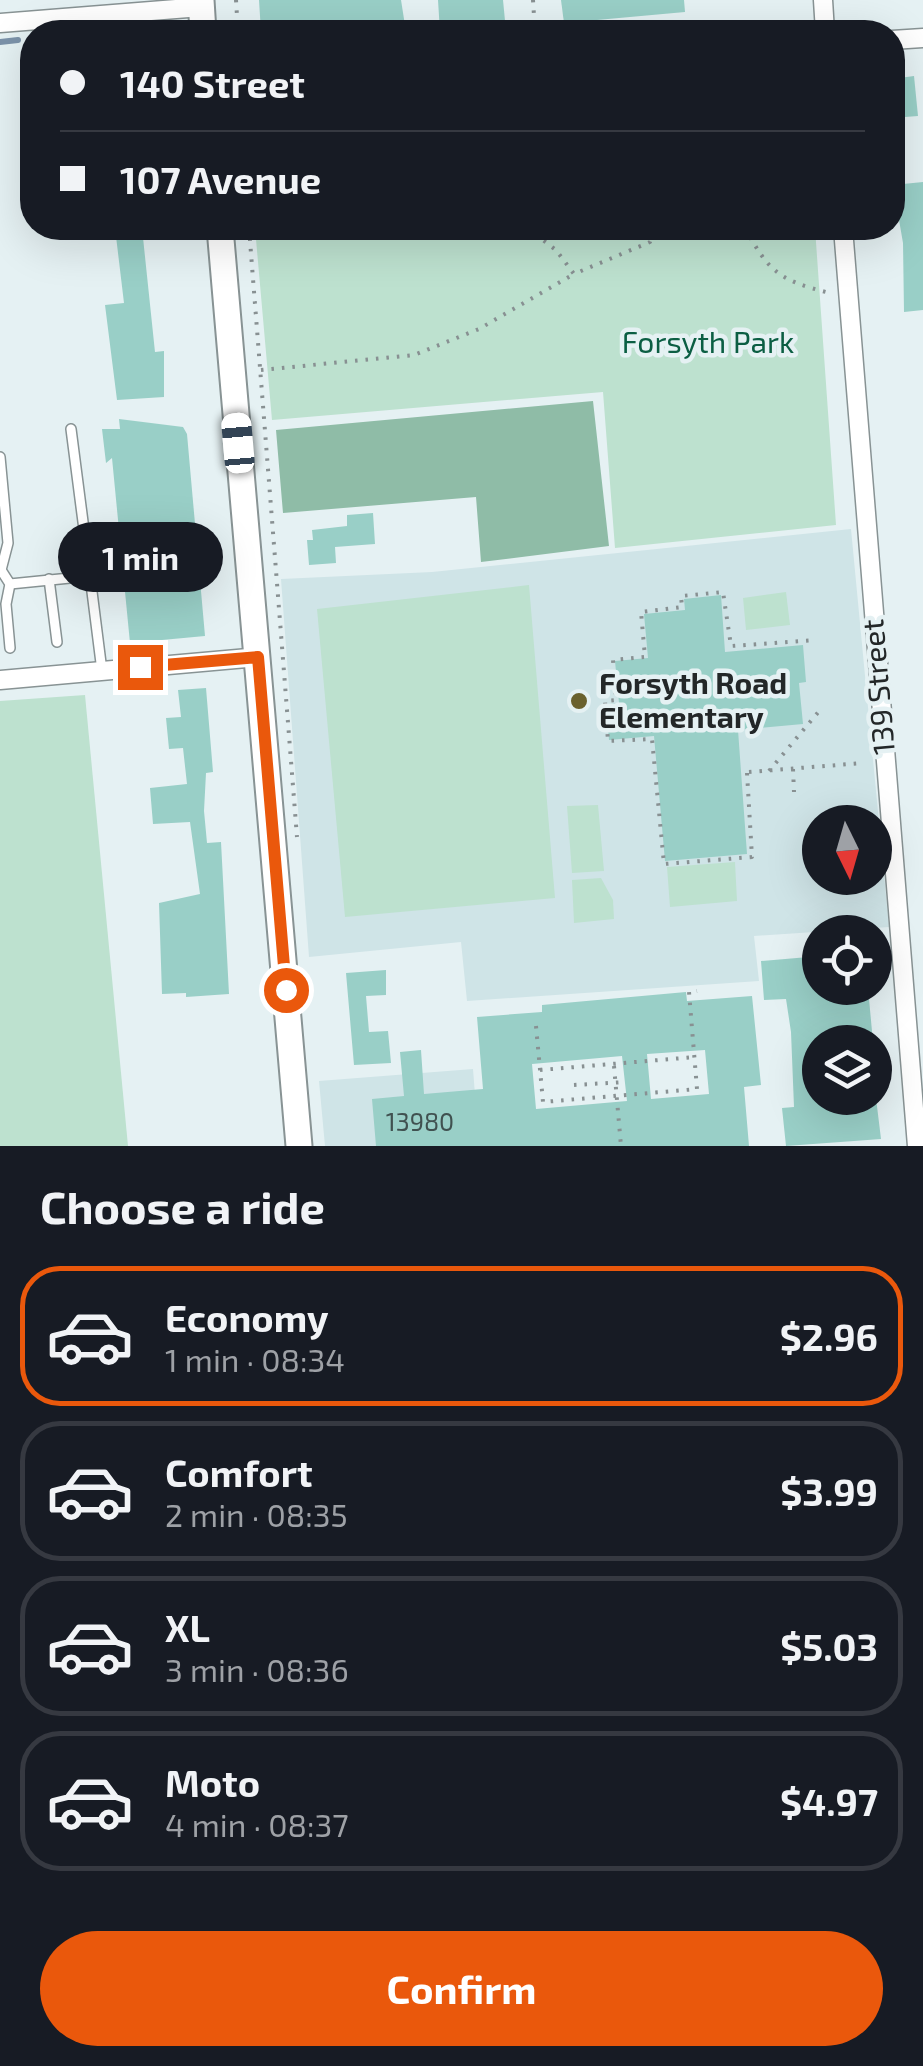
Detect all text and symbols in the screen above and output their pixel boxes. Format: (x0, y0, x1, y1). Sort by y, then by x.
text: 140 Street (120, 60, 305, 106)
text: 107 Avenue (120, 156, 321, 202)
park label: Forsyth Park (622, 323, 794, 359)
car (220, 412, 256, 474)
callout: 1 min (58, 522, 222, 592)
text: 1 min (102, 538, 179, 576)
street label: 139 Street (853, 618, 901, 756)
route end (118, 645, 163, 690)
place label: Forsyth Road Elementary (599, 664, 787, 735)
marker: Forsyth Road Elementary (568, 690, 590, 712)
north arrow (802, 805, 892, 895)
map controls (802, 805, 892, 1115)
button: locate (802, 915, 892, 1005)
route start (264, 968, 309, 1013)
button: layers (802, 1025, 892, 1115)
house number: 13980 (386, 1106, 454, 1136)
text: Choose a ride (40, 1179, 325, 1233)
icon: car (45, 1291, 135, 1381)
text: Economy (165, 1294, 329, 1340)
text: $2.96 (780, 1313, 878, 1359)
text: 1 min · 08:34 (165, 1340, 345, 1378)
icon: car (45, 1446, 135, 1536)
text: Comfort (165, 1449, 313, 1495)
text: $3.99 (780, 1468, 878, 1514)
text: 2 min · 08:35 (165, 1495, 348, 1533)
icon: car (45, 1601, 135, 1691)
text: XL (165, 1604, 210, 1650)
text: $5.03 (780, 1623, 878, 1669)
text: 3 min · 08:36 (165, 1650, 349, 1688)
icon: car (45, 1756, 135, 1846)
text: Moto (165, 1759, 260, 1805)
text: $4.97 (780, 1778, 878, 1824)
text: 4 min · 08:37 (165, 1805, 349, 1843)
button: Confirm (40, 1931, 883, 2046)

